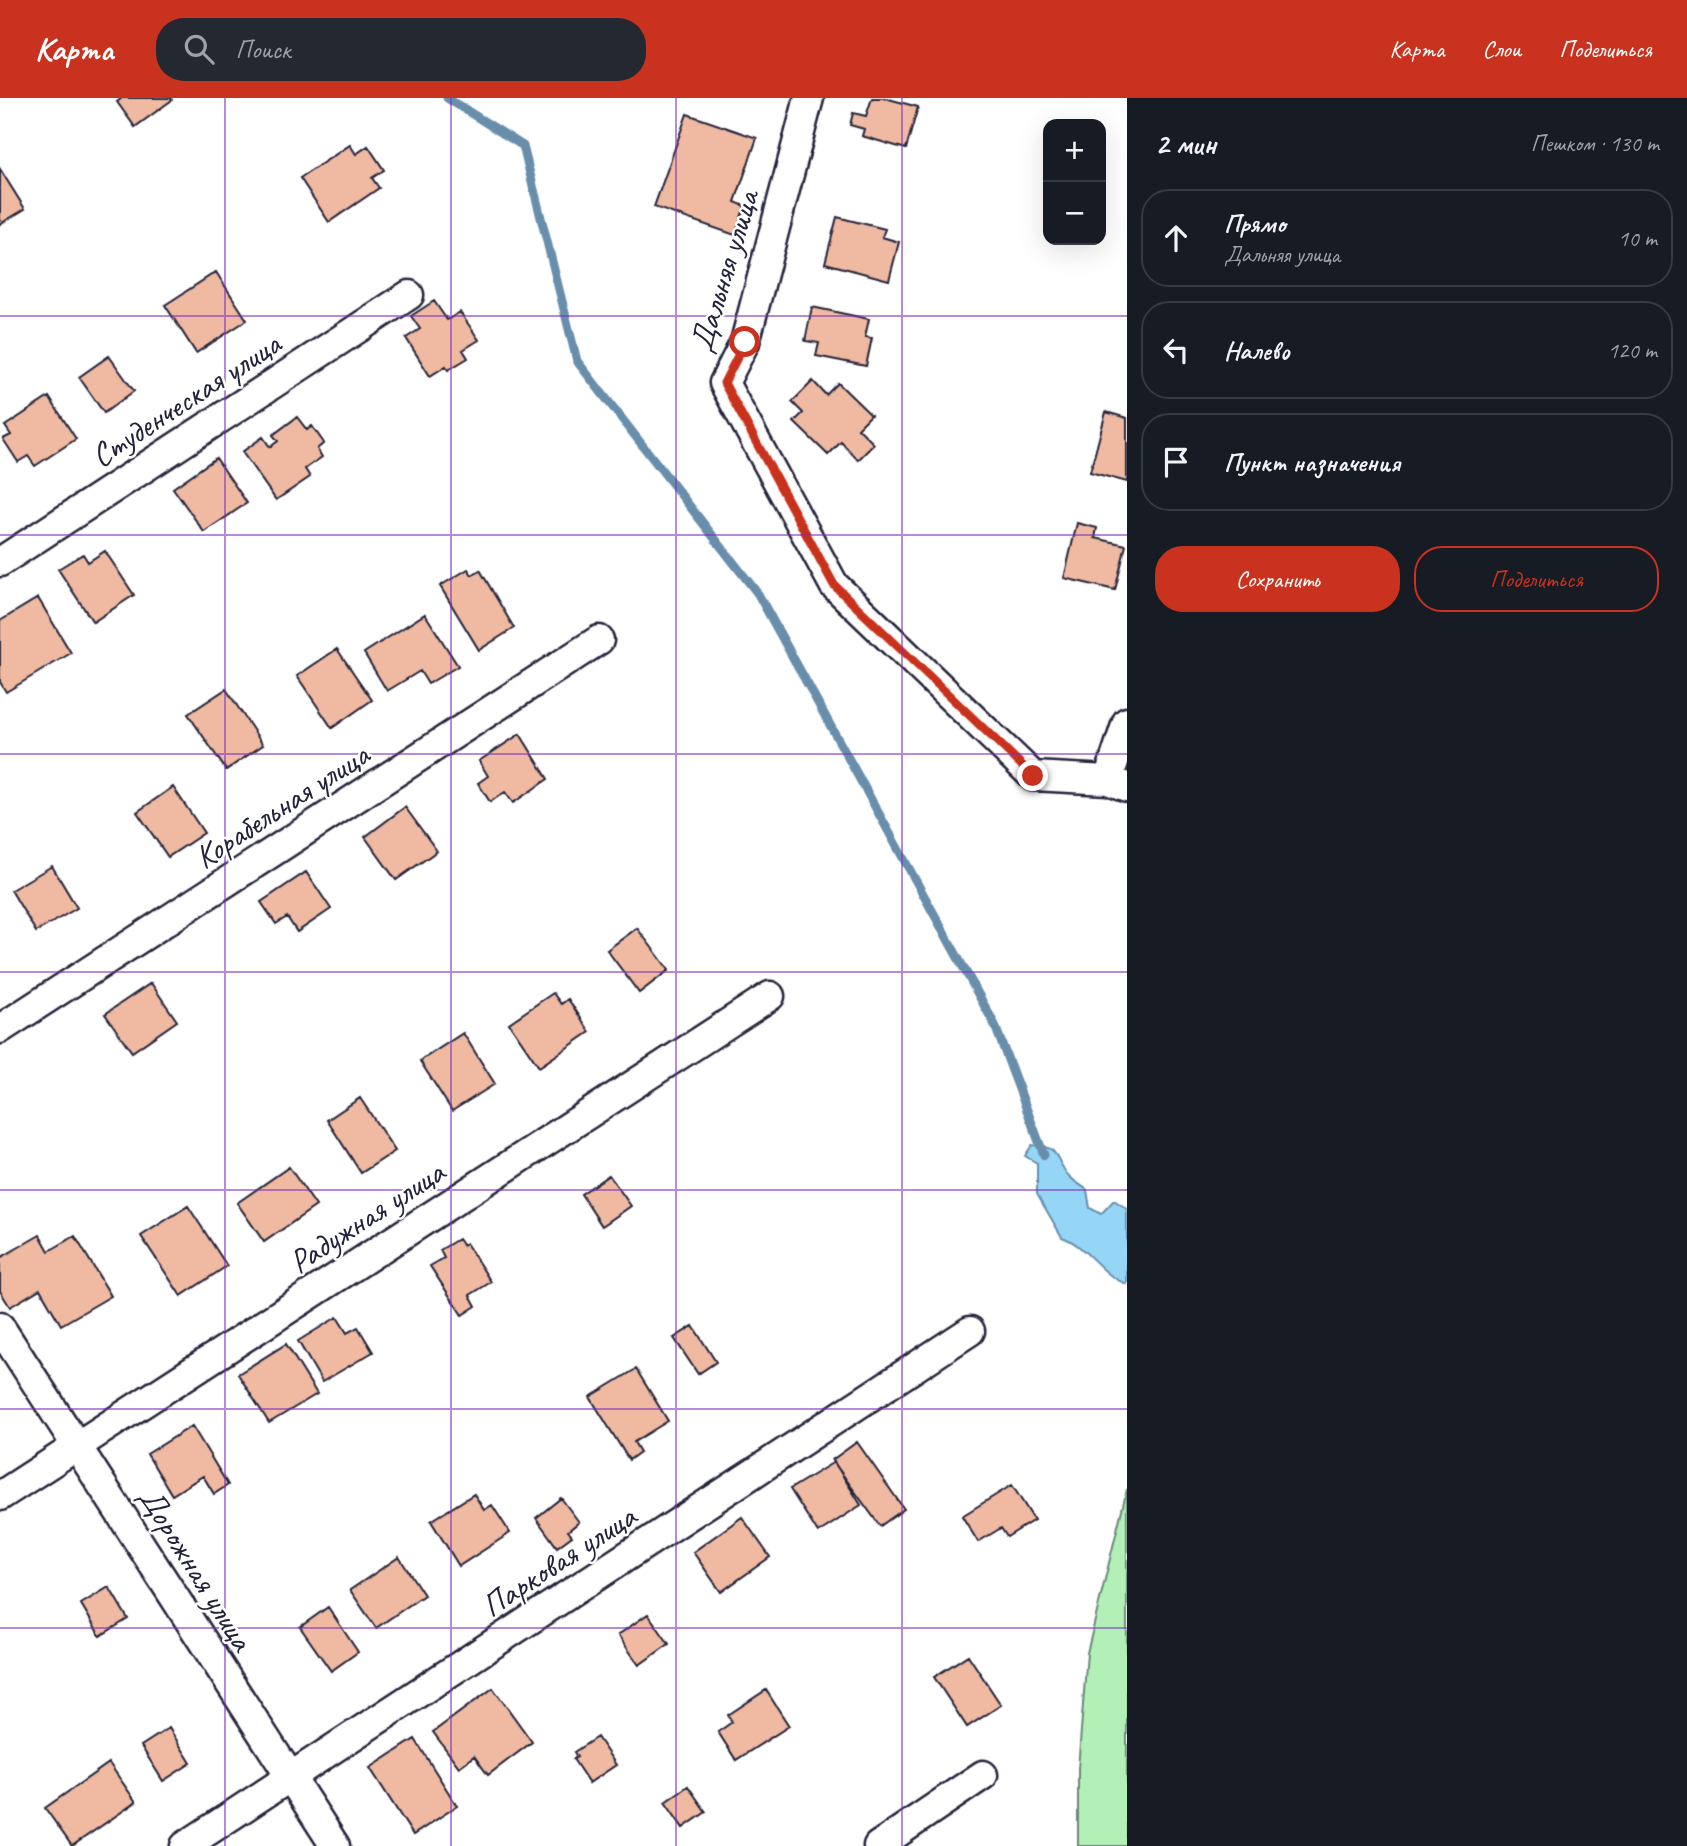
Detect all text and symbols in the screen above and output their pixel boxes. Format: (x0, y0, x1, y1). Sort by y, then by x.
search box (156, 18, 646, 81)
text: Карта (35, 28, 114, 70)
icon: search (180, 30, 218, 68)
text: Поиск (236, 33, 290, 66)
text: Карта (1390, 34, 1444, 64)
text: Слои (1482, 34, 1521, 64)
text: Поделиться (1559, 34, 1652, 64)
map controls (1043, 119, 1106, 245)
button: + (1043, 119, 1106, 182)
text: 2 мин (1155, 125, 1216, 163)
text: Пешком · 130 m (1531, 129, 1659, 158)
button: − (1043, 182, 1106, 245)
street label: Дальняя улица (680, 183, 769, 357)
text: Прямо (1224, 207, 1286, 240)
icon: ahead (1157, 219, 1195, 257)
text: 10 m (1618, 224, 1657, 253)
text: Дальняя улица (1224, 240, 1340, 269)
street label: Студенческая улица (83, 322, 290, 477)
route start (729, 326, 760, 357)
icon: left (1157, 331, 1195, 369)
text: Налево (1224, 334, 1290, 367)
text: 120 m (1608, 336, 1657, 365)
icon: arrive (1157, 443, 1195, 481)
text: Пункт назначения (1224, 446, 1400, 479)
button: Сохранить (1155, 546, 1400, 612)
button: Поделиться (1414, 546, 1659, 612)
street label: Корабельная улица (186, 733, 378, 878)
route end (1017, 760, 1048, 791)
street label: Радужная улица (281, 1150, 454, 1283)
street label: Дорожная улица (129, 1479, 264, 1660)
street label: Парковая улица (473, 1494, 646, 1626)

